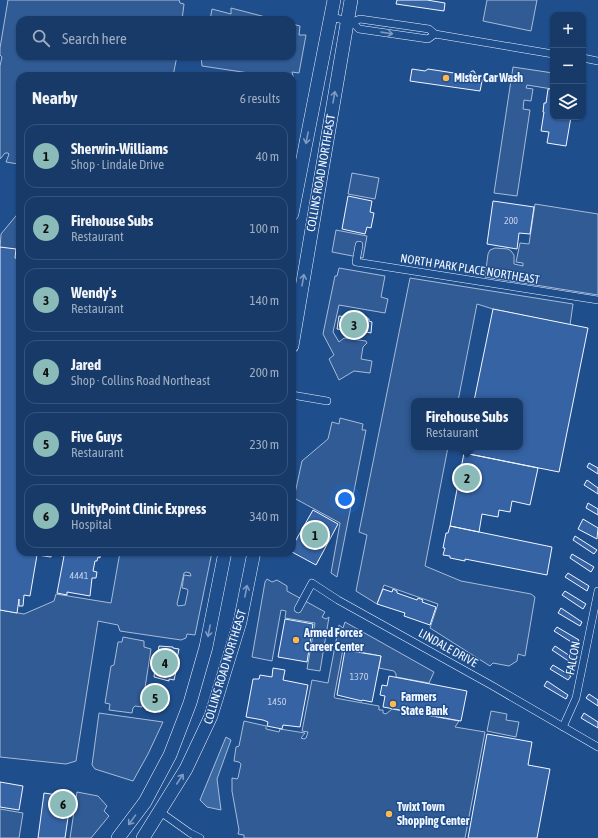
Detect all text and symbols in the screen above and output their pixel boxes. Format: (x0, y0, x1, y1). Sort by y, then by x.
map controls (550, 12, 586, 120)
button: + (550, 12, 586, 48)
search box (16, 16, 296, 60)
icon: search (30, 27, 52, 49)
one-way arrow (380, 29, 393, 37)
text: Search here (62, 30, 127, 47)
button: − (550, 48, 586, 84)
place label: Mister Car Wash (454, 71, 523, 85)
marker: Mister Car Wash (441, 73, 451, 83)
button: layers (550, 84, 586, 120)
text: Nearby (32, 88, 78, 108)
text: 6 results (240, 91, 280, 106)
one-way arrow (330, 91, 338, 104)
street label: COLLINS ROAD NORTHEAST (304, 112, 338, 233)
one-way arrow (303, 131, 311, 144)
text: Sherwin-Williams (71, 140, 168, 157)
text: 1 (43, 149, 49, 164)
text: 40 m (256, 149, 279, 164)
text: Shop · Lindale Drive (71, 157, 164, 172)
text: Firehouse Subs (71, 212, 153, 229)
house number: 200 (504, 215, 518, 226)
text: 2 (43, 221, 49, 236)
text: 100 m (250, 221, 279, 236)
text: Restaurant (71, 229, 124, 244)
street label: NORTH PARK PLACE NORTHEAST (399, 251, 541, 287)
one-way arrow (299, 274, 307, 287)
text: Wendy's (71, 284, 117, 301)
text: 3 (43, 293, 49, 308)
text: 140 m (250, 293, 279, 308)
text: Restaurant (71, 301, 124, 316)
pin: 3 (341, 310, 367, 340)
text: Jared (71, 356, 101, 373)
text: 4 (43, 365, 49, 380)
text: 200 m (250, 365, 279, 380)
text: Shop · Collins Road Northeast (71, 373, 210, 388)
popup (411, 398, 523, 450)
text: Firehouse Subs (426, 408, 508, 425)
text: Restaurant (426, 425, 479, 440)
text: Five Guys (71, 428, 122, 445)
text: 5 (43, 437, 49, 452)
text: 230 m (250, 437, 279, 452)
text: Restaurant (71, 445, 124, 460)
pin: 2 (454, 463, 480, 493)
your location (335, 489, 355, 509)
text: UnityPoint Clinic Express (71, 500, 206, 517)
text: 6 (43, 509, 49, 524)
text: 340 m (250, 509, 279, 524)
text: Hospital (71, 517, 112, 532)
pin: 1 (302, 520, 328, 550)
house number: 4441 (70, 570, 89, 581)
one-way arrow (243, 585, 251, 598)
street label: COLLINS ROAD NORTHEAST (201, 607, 249, 726)
one-way arrow (205, 625, 213, 638)
place label: Armed Forces Career Center (303, 626, 364, 654)
street label: LINDALE DRIVE (416, 626, 480, 670)
marker: Armed Forces Career Center (291, 635, 301, 645)
street label: FALCON (563, 640, 583, 676)
pin: 4 (152, 648, 178, 678)
house number: 1370 (350, 671, 369, 682)
pin: 5 (142, 683, 168, 713)
place label: Farmers State Bank (401, 690, 449, 718)
house number: 1450 (268, 696, 287, 707)
marker: Farmers State Bank (388, 699, 398, 709)
one-way arrow (176, 773, 184, 784)
pin: 6 (50, 789, 76, 819)
place label: Twixt Town Shopping Center (397, 800, 470, 828)
marker: Twixt Town Shopping Center (384, 809, 394, 819)
one-way arrow (128, 815, 136, 826)

